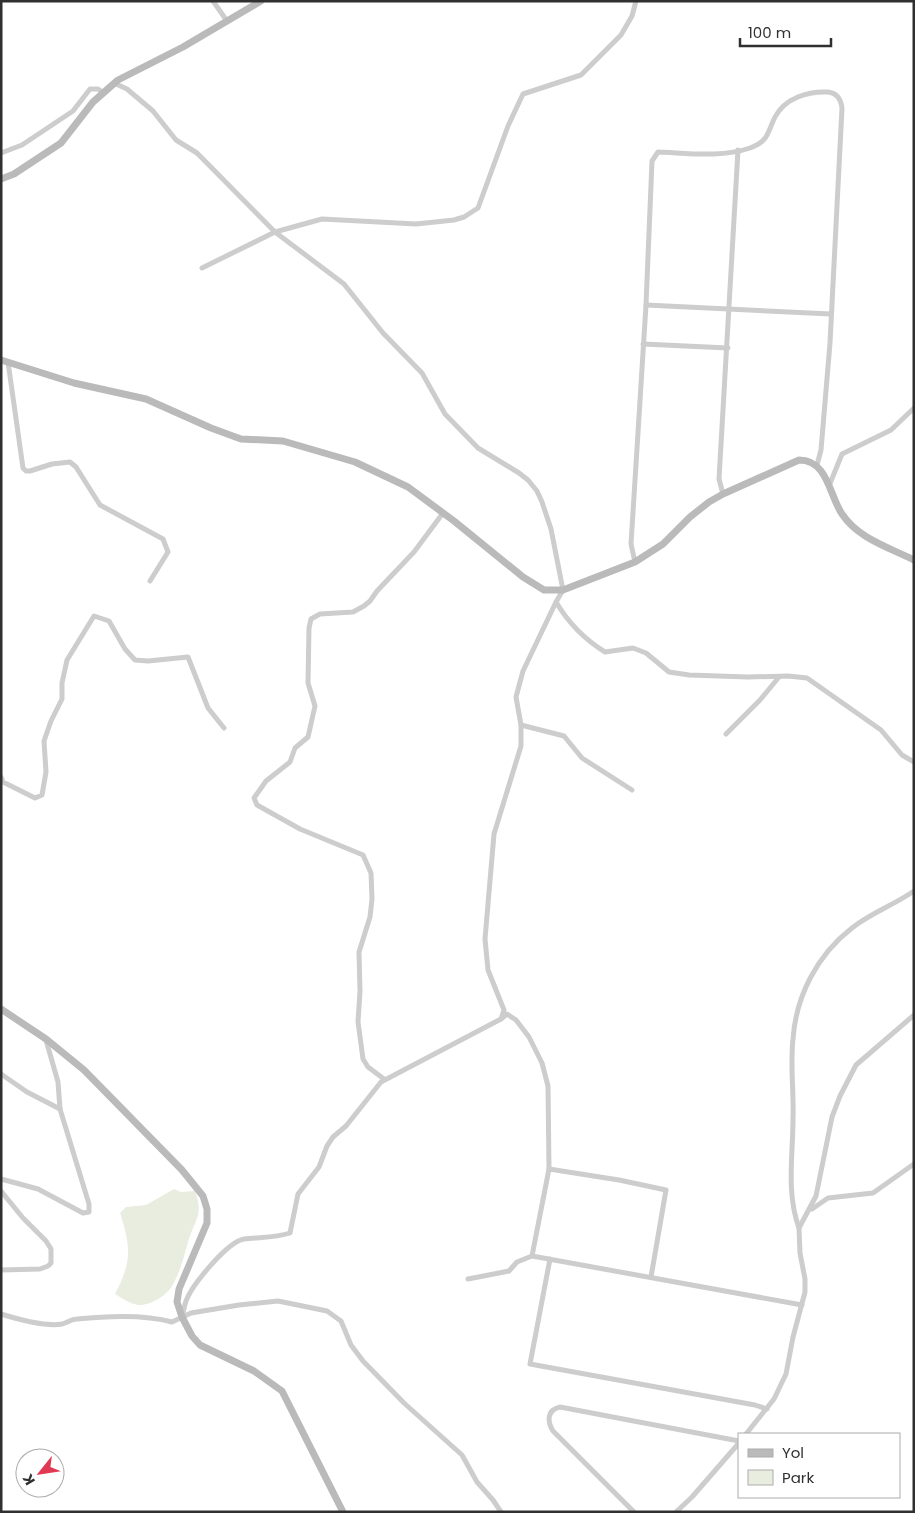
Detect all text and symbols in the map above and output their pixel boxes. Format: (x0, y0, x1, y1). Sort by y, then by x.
scale bar (740, 15, 831, 47)
text: 100 m (748, 22, 791, 43)
legend (738, 1433, 900, 1498)
text: Yol (782, 1442, 804, 1463)
north arrow (15, 1448, 65, 1498)
text: Park (782, 1467, 814, 1488)
text: K (18, 1470, 40, 1489)

